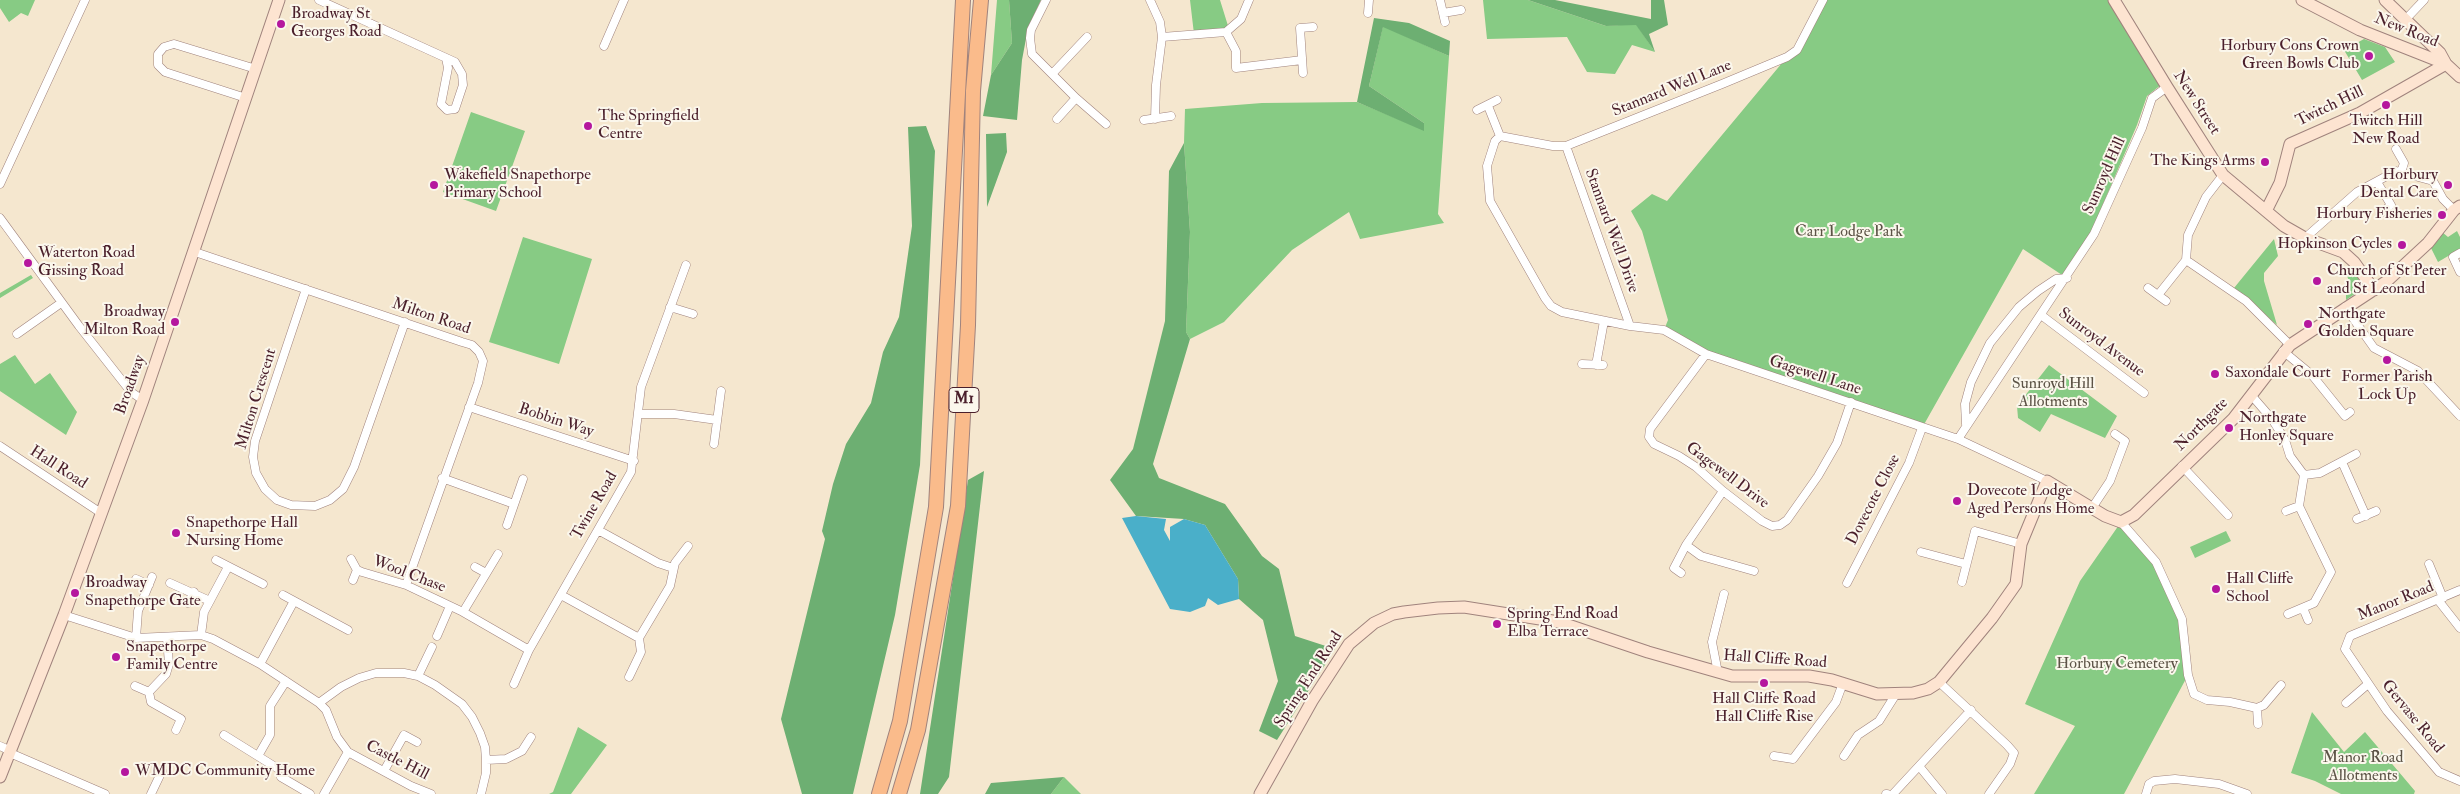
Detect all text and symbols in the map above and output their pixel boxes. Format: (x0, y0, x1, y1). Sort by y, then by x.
place label: Broadway St Georges Road (291, 5, 382, 43)
street label: New Road (2371, 9, 2441, 53)
marker: Broadway St Georges Road (275, 18, 287, 30)
place label: Horbury Cons Crown Green Bowls Club (2220, 37, 2359, 75)
marker: Horbury Cons Crown Green Bowls Club (2363, 50, 2375, 62)
street label: Stannard Well Lane (1609, 56, 1735, 122)
street label: New Street (2168, 67, 2224, 139)
street label: Twitch Hill (2293, 82, 2367, 132)
marker: Twitch Hill New Road (2380, 99, 2392, 111)
place label: The Springfield Centre (598, 107, 699, 145)
place label: Twitch Hill New Road (2349, 112, 2423, 150)
marker: The Springfield Centre (582, 120, 594, 132)
street label: Sunroyd Hill (2079, 134, 2131, 218)
place label: The Kings Arms (2150, 152, 2255, 172)
marker: The Kings Arms (2259, 156, 2271, 168)
place label: Wakefield Snapethorpe Primary School (444, 166, 591, 204)
street label: Stannard Well Drive (1580, 166, 1642, 296)
place label: Horbury Dental Care (2360, 166, 2438, 204)
marker: Wakefield Snapethorpe Primary School (428, 179, 440, 191)
marker: Horbury Dental Care (2442, 179, 2454, 191)
place label: Horbury Fisheries (2316, 205, 2432, 225)
marker: Horbury Fisheries (2436, 209, 2448, 221)
park label: Carr Lodge Park (1795, 223, 1903, 243)
place label: Hopkinson Cycles (2277, 235, 2392, 255)
marker: Hopkinson Cycles (2396, 239, 2408, 251)
place label: Waterton Road Gissing Road (38, 244, 135, 282)
marker: Waterton Road Gissing Road (22, 257, 34, 269)
place label: Church of St Peter and St Leonard (2327, 262, 2447, 300)
marker: Church of St Peter and St Leonard (2311, 275, 2323, 287)
street label: Milton Road (389, 295, 473, 339)
place label: Broadway Milton Road (83, 303, 165, 341)
street label: Sunroyd Avenue (2054, 304, 2148, 382)
place label: Northgate Golden Square (2318, 305, 2414, 343)
marker: Broadway Milton Road (169, 316, 181, 328)
marker: Northgate Golden Square (2302, 318, 2314, 330)
street label: Milton Crescent (233, 346, 281, 452)
street label: Gagewell Lane (1767, 352, 1863, 400)
street label: Broadway (111, 353, 151, 417)
marker: Former Parish Lock Up (2381, 354, 2393, 366)
place label: Saxondale Court (2225, 364, 2331, 384)
marker: Saxondale Court (2209, 368, 2221, 380)
place label: Former Parish Lock Up (2341, 368, 2433, 406)
park label: Sunroyd Hill Allotments (2012, 375, 2094, 413)
road number: M1 (949, 388, 979, 412)
street label: Northgate (2171, 394, 2233, 456)
street label: Bobbin Way (516, 400, 596, 442)
place label: Northgate Honley Square (2239, 409, 2334, 447)
marker: Northgate Honley Square (2223, 422, 2235, 434)
street label: Gagewell Drive (1682, 438, 1772, 514)
street label: Hall Road (26, 442, 90, 494)
street label: Dovecote Close (1843, 452, 1905, 548)
street label: Twine Road (568, 468, 622, 544)
place label: Dovecote Lodge Aged Persons Home (1967, 482, 2094, 520)
marker: Dovecote Lodge Aged Persons Home (1951, 495, 1963, 507)
place label: Snapethorpe Hall Nursing Home (186, 514, 298, 552)
marker: Snapethorpe Hall Nursing Home (170, 527, 182, 539)
street label: Wool Chase (370, 552, 448, 598)
place label: Hall Cliffe School (2226, 570, 2293, 608)
place label: Broadway Snapethorpe Gate (85, 574, 201, 612)
street label: Manor Road (2355, 578, 2437, 626)
marker: Hall Cliffe School (2210, 583, 2222, 595)
marker: Broadway Snapethorpe Gate (69, 587, 81, 599)
place label: Spring End Road Elba Terrace (1507, 605, 1618, 643)
marker: Spring End Road Elba Terrace (1491, 618, 1503, 630)
street label: Spring End Road (1271, 628, 1347, 732)
place label: Snapethorpe Family Centre (126, 638, 218, 676)
street label: Hall Cliffe Road (1722, 647, 1828, 673)
marker: Snapethorpe Family Centre (110, 651, 122, 663)
park label: Horbury Cemetery (2056, 655, 2178, 675)
marker: Hall Cliffe Road Hall Cliffe Rise (1758, 677, 1770, 689)
street label: Gervase Road (2377, 677, 2447, 757)
place label: Hall Cliffe Road Hall Cliffe Rise (1712, 690, 1816, 728)
street label: Castle Hill (362, 737, 432, 785)
park label: Manor Road Allotments (2323, 749, 2403, 787)
place label: WMDC Community Home (135, 762, 315, 782)
marker: WMDC Community Home (119, 766, 131, 778)

